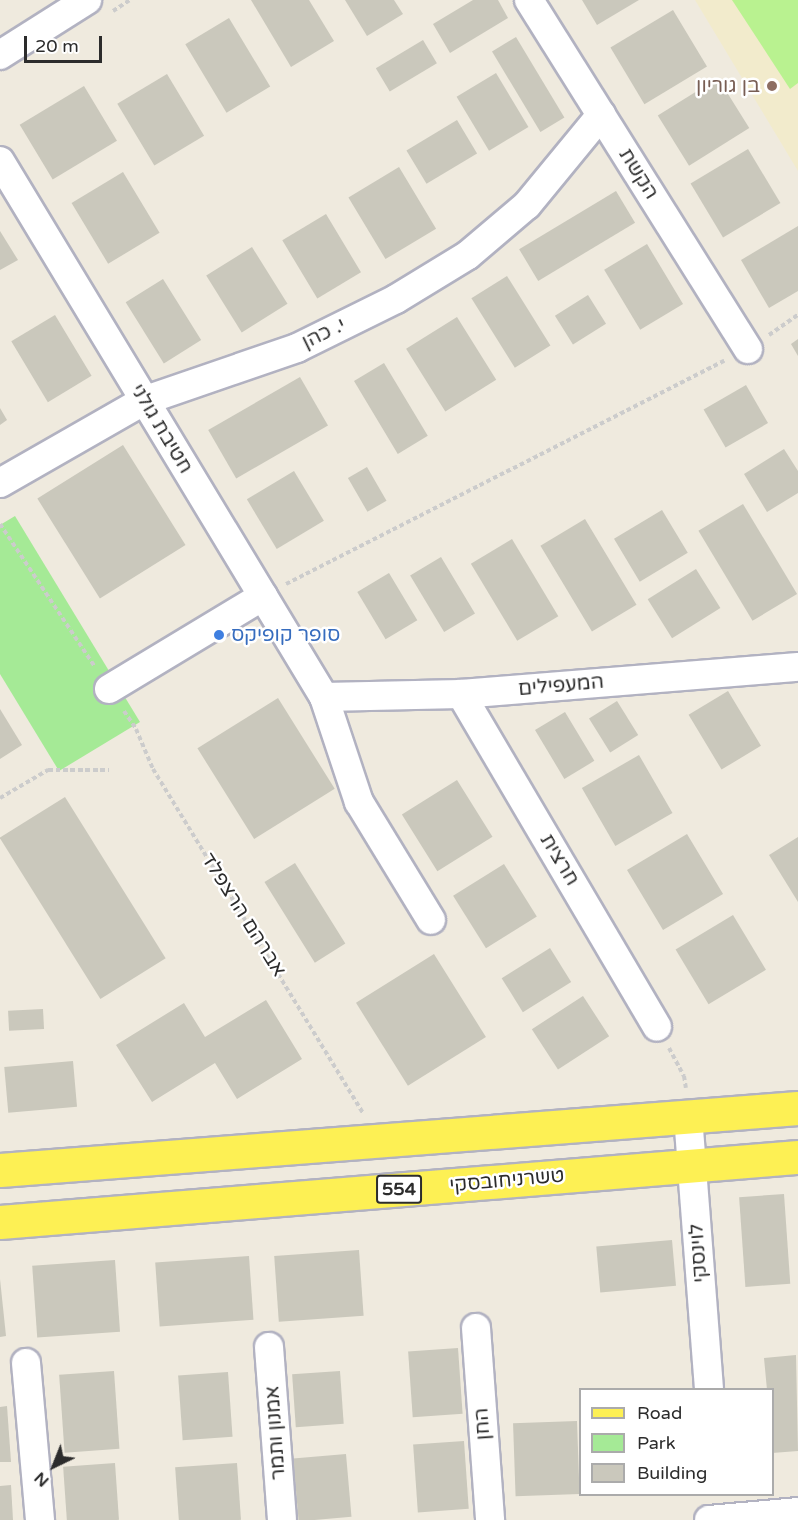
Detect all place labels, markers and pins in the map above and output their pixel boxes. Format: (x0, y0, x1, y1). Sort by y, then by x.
place label: בן גוריון (696, 74, 760, 98)
marker: בן גוריון (765, 79, 779, 93)
place label: סופר קופיקס (231, 623, 340, 647)
marker: סופר קופיקס (212, 628, 226, 642)

